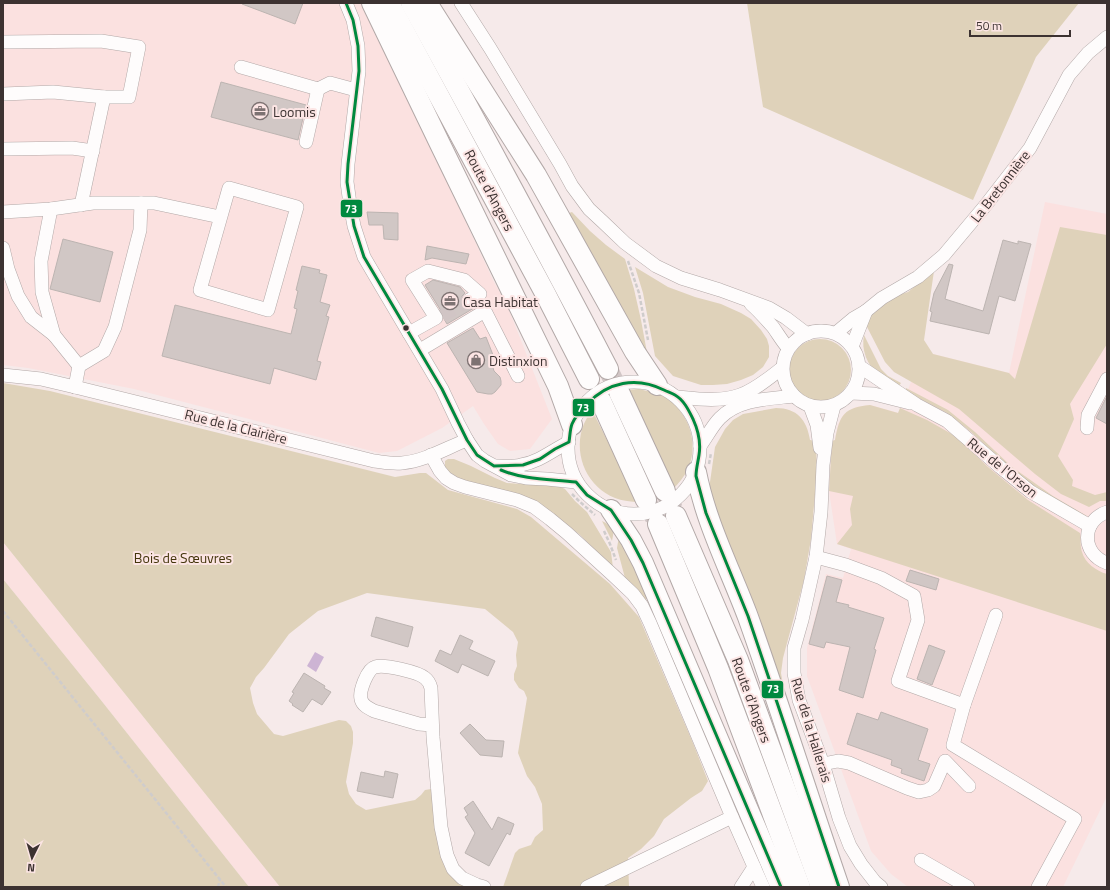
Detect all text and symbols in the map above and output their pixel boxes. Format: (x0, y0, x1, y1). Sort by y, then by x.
scale bar (970, 12, 1070, 38)
text: 50 m (976, 16, 1002, 35)
office icon: Loomis (250, 101, 270, 121)
place label: Loomis (273, 101, 316, 122)
street label: La Bretonnière (965, 145, 1035, 227)
street label: Route d'Angers (460, 146, 520, 234)
line badge: 73 (340, 199, 363, 218)
text: 73 (345, 201, 357, 217)
office icon: Casa Habitat (440, 291, 460, 311)
place label: Casa Habitat (463, 291, 538, 312)
unlabelled marker (401, 323, 411, 333)
shop icon: Distinxion (466, 350, 486, 370)
place label: Distinxion (489, 350, 547, 371)
line badge: 73 (572, 398, 595, 417)
text: 73 (577, 400, 589, 416)
street label: Rue de la Clairière (183, 403, 289, 449)
street label: Rue de l'Orson (963, 432, 1043, 502)
park label: Bois de Sœuvres (134, 547, 232, 568)
street label: Route d'Angers (727, 654, 777, 746)
street label: Rue de la Hallerais (786, 675, 838, 785)
line badge: 73 (761, 680, 784, 699)
text: 73 (767, 681, 779, 697)
north arrow (12, 838, 52, 878)
text: N (27, 860, 36, 876)

